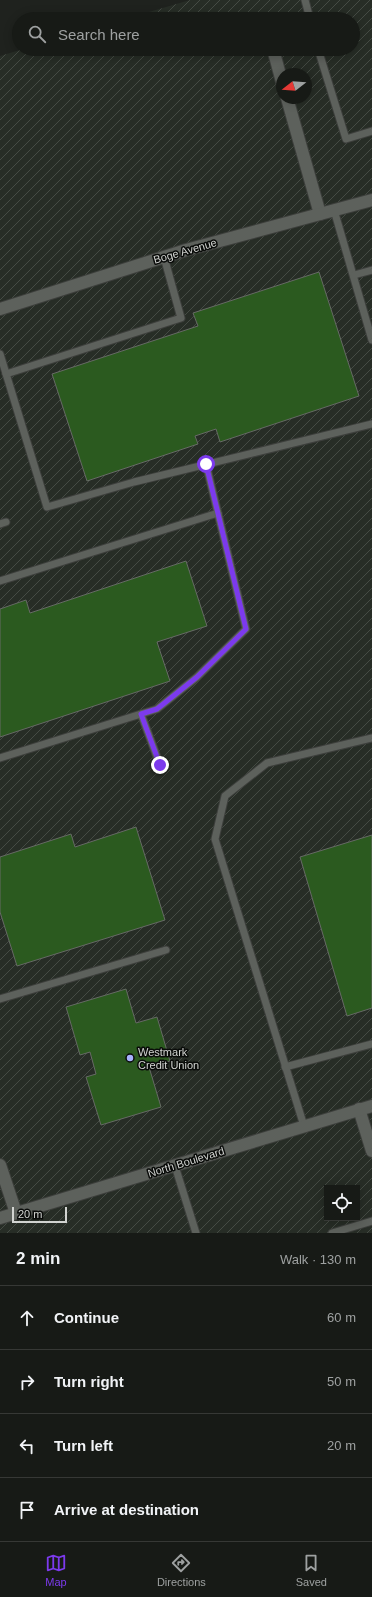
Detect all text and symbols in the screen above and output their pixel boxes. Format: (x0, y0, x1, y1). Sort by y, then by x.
search box (12, 12, 360, 56)
icon: search (26, 23, 48, 45)
text: Search here (58, 26, 140, 43)
north arrow (276, 68, 312, 104)
street label: Boge Avenue (152, 236, 218, 266)
route start (197, 455, 215, 473)
route end (151, 756, 169, 774)
place label: Westmark Credit Union (138, 1046, 199, 1071)
marker: Westmark Credit Union (125, 1053, 135, 1063)
street label: North Boulevard (146, 1145, 226, 1179)
map controls (324, 1185, 360, 1221)
button: locate (324, 1185, 360, 1221)
scale bar (12, 1205, 67, 1224)
text: 20 m (18, 1208, 42, 1220)
text: 2 min (16, 1249, 60, 1268)
text: Walk · 130 m (280, 1252, 356, 1267)
icon: ahead (16, 1307, 38, 1329)
text: Continue (54, 1309, 119, 1326)
text: 60 m (327, 1310, 356, 1325)
icon: right (16, 1371, 38, 1393)
text: Turn right (54, 1373, 124, 1390)
text: 50 m (327, 1374, 356, 1389)
icon: left (16, 1435, 38, 1457)
text: Turn left (54, 1437, 113, 1454)
text: 20 m (327, 1438, 356, 1453)
icon: arrive (16, 1499, 38, 1521)
text: Arrive at destination (54, 1501, 199, 1518)
tab: Map (45, 1552, 67, 1588)
tab: Directions (157, 1552, 206, 1588)
tab: Saved (296, 1552, 327, 1588)

